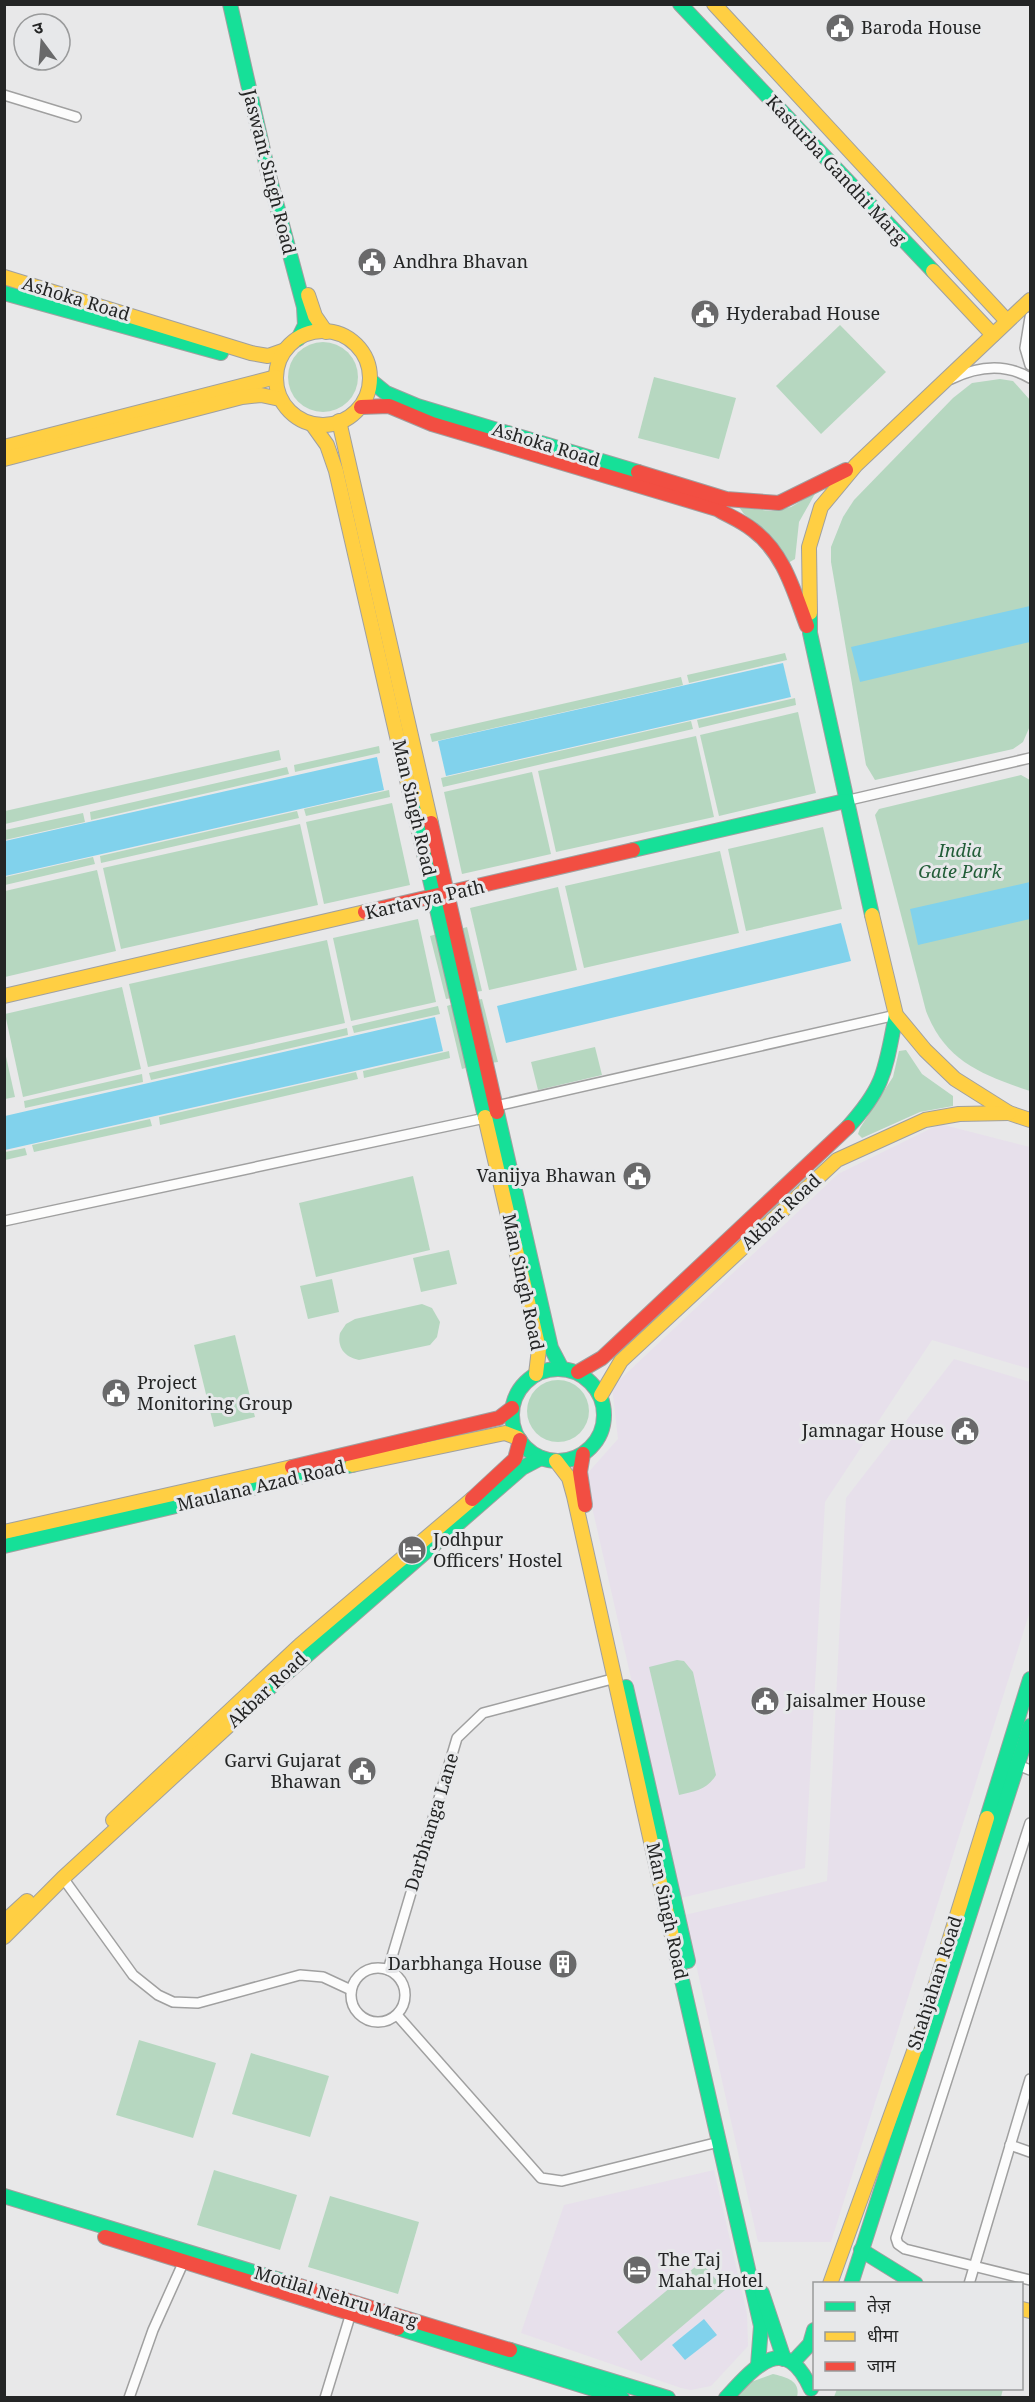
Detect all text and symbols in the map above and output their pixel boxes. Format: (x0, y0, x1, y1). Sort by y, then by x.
north arrow (12, 12, 72, 72)
public building icon: Baroda House (824, 12, 856, 44)
place label: Baroda House (861, 15, 981, 39)
text: उ (30, 16, 46, 39)
street label: Jaswant Singh Road (238, 86, 302, 257)
street label: Kasturba Gandhi Marg (761, 90, 912, 249)
public building icon: Andhra Bhavan (356, 246, 388, 278)
place label: Andhra Bhavan (393, 249, 529, 273)
street label: Ashoka Road (20, 270, 133, 326)
public building icon: Hyderabad House (689, 298, 721, 330)
place label: Hyderabad House (726, 301, 880, 325)
street label: Ashoka Road (490, 416, 603, 472)
street label: Man Singh Road (388, 737, 442, 879)
park label: India Gate Park (918, 838, 1003, 883)
street label: Kartavya Path (363, 874, 487, 924)
public building icon: Vanijya Bhawan (621, 1160, 653, 1192)
place label: Vanijya Bhawan (476, 1163, 616, 1187)
street label: Akbar Road (735, 1168, 825, 1254)
street label: Man Singh Road (498, 1211, 550, 1353)
place label: Project Monitoring Group (137, 1370, 293, 1415)
public building icon: Project Monitoring Group (100, 1377, 132, 1409)
public building icon: Jamnagar House (949, 1415, 981, 1447)
place label: Jamnagar House (801, 1418, 944, 1442)
street label: Maulana Azad Road (174, 1454, 347, 1516)
place label: Jodhpur Officers' Hostel (432, 1527, 563, 1572)
hotel icon: Jodhpur Officers' Hostel (396, 1534, 428, 1566)
street label: Akbar Road (221, 1646, 311, 1732)
public building icon: Jaisalmer House (749, 1685, 781, 1717)
place label: Jaisalmer House (785, 1688, 926, 1712)
place label: Garvi Gujarat Bhawan (224, 1748, 341, 1793)
street label: Darbhanga Lane (399, 1750, 463, 1894)
public building icon: Garvi Gujarat Bhawan (346, 1755, 378, 1787)
street label: Man Singh Road (642, 1840, 694, 1982)
street label: Shahjahan Road (901, 1913, 967, 2053)
building icon: Darbhanga House (547, 1948, 579, 1980)
place label: Darbhanga House (388, 1951, 542, 1975)
place label: The Taj Mahal Hotel (658, 2247, 763, 2292)
hotel icon: The Taj Mahal Hotel (621, 2254, 653, 2286)
street label: Motilal Nehru Marg (252, 2260, 421, 2332)
legend (813, 2282, 1023, 2390)
text: तेज़ (867, 2293, 891, 2317)
text: धीमा (867, 2323, 898, 2347)
text: जाम (867, 2353, 897, 2377)

